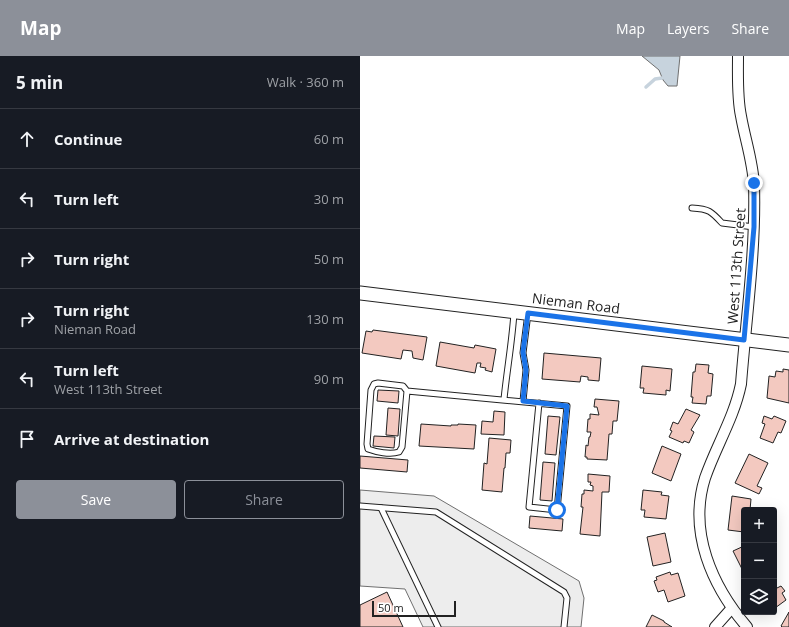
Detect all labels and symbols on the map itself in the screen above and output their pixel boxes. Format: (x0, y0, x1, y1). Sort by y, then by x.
route end (745, 174, 763, 192)
street label: West 113th Street (722, 207, 750, 325)
street label: Nieman Road (531, 288, 621, 318)
route start (548, 501, 566, 519)
scale bar (372, 599, 456, 618)

